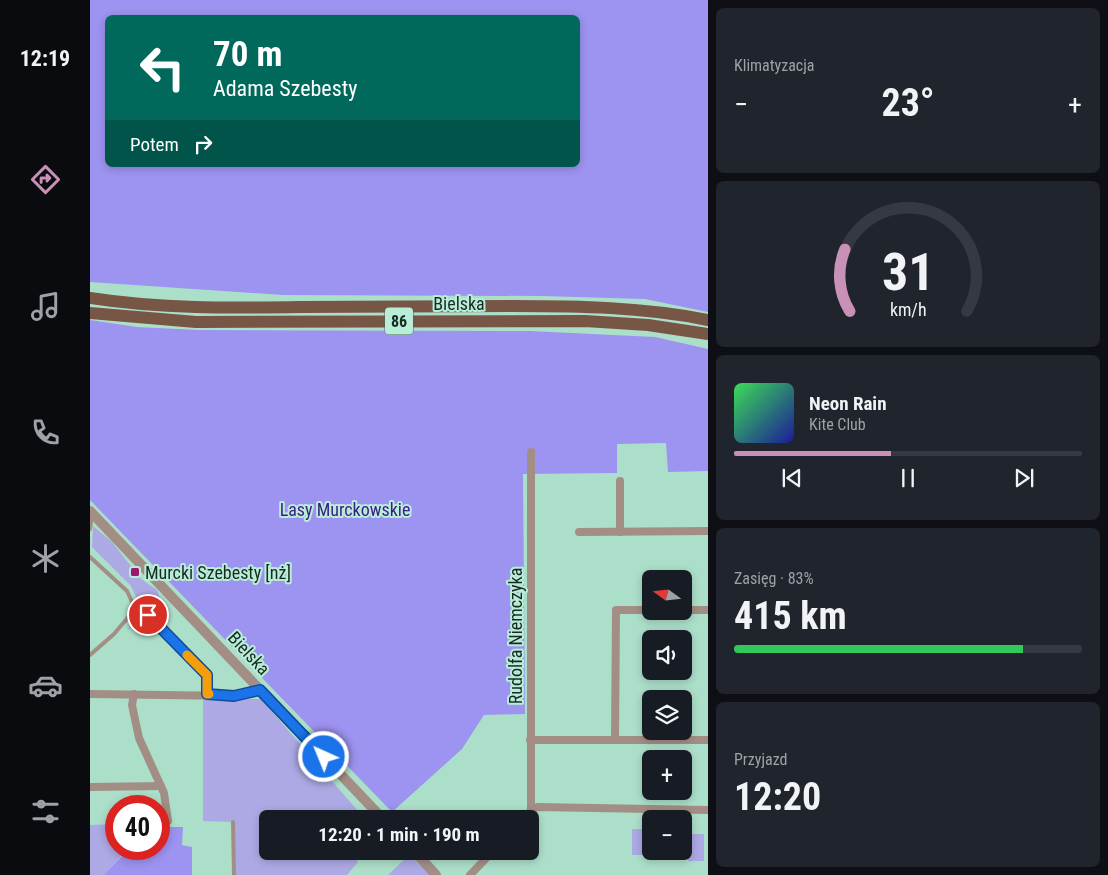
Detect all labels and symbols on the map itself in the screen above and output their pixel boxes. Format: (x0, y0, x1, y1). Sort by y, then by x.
street label: Bielska (433, 293, 485, 314)
road number: 86 (385, 308, 413, 334)
park label: Lasy Murckowskie (280, 499, 410, 520)
place label: Murcki Szebesty [nż] (145, 562, 291, 583)
marker: Murcki Szebesty [nż] (129, 566, 141, 578)
street label: Rudolfa Niemczyka (505, 568, 526, 704)
north arrow (642, 570, 692, 620)
pin (127, 594, 169, 636)
street label: Bielska (224, 627, 274, 679)
position arrow (297, 730, 349, 782)
speed limit sign: 40 (105, 795, 170, 860)

